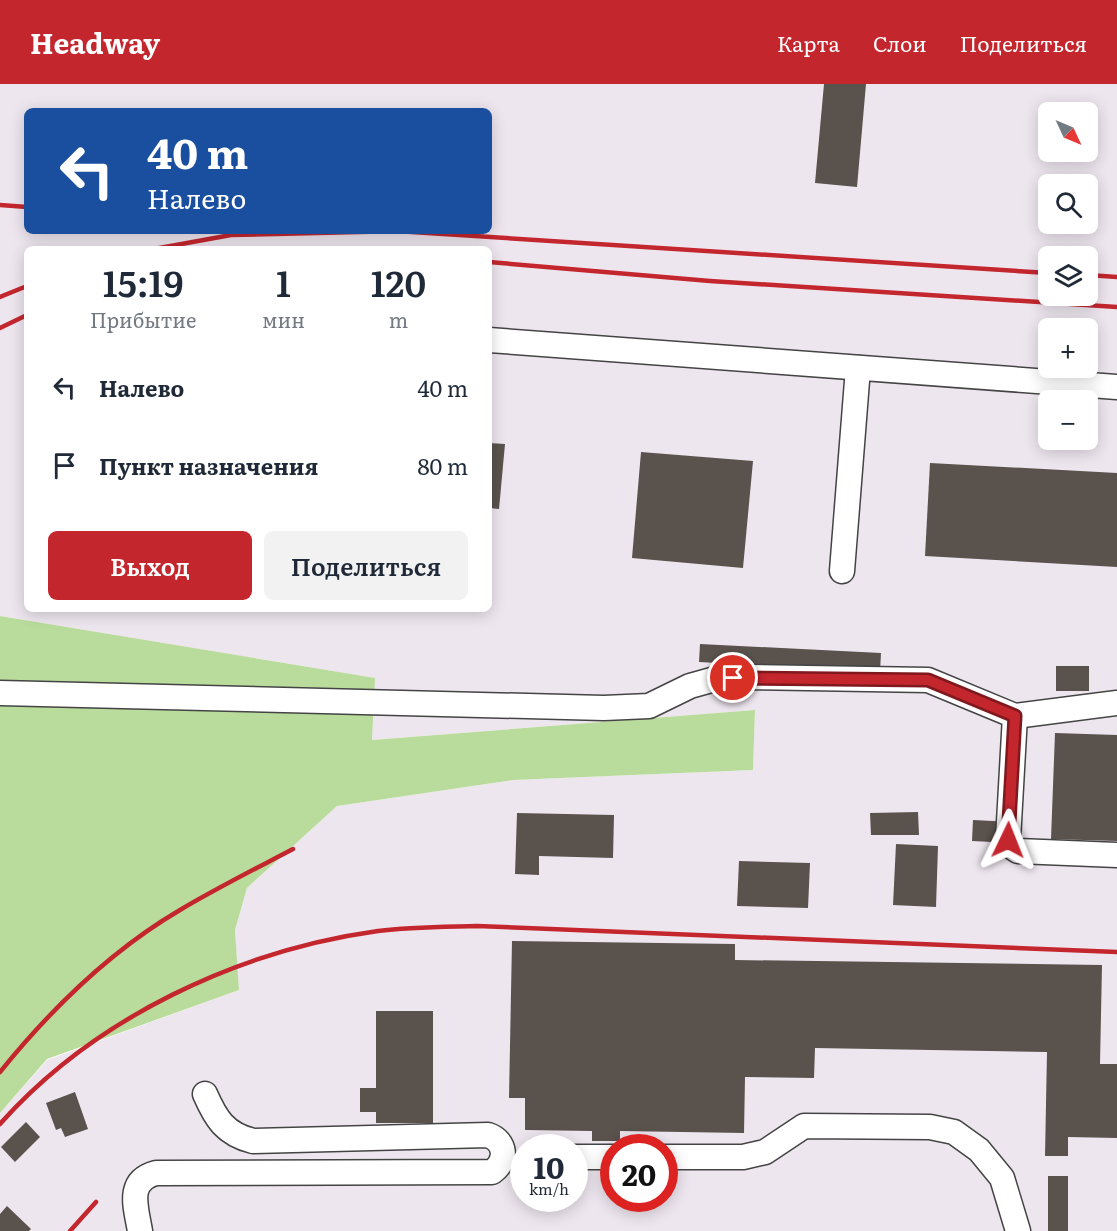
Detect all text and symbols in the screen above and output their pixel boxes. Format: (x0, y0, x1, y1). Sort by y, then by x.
text: Headway (30, 21, 160, 63)
text: Карта (777, 27, 840, 58)
text: Слои (873, 27, 927, 58)
text: Поделиться (960, 27, 1087, 58)
north arrow (1038, 102, 1098, 162)
map controls (1038, 102, 1098, 450)
text: 40 m (147, 120, 248, 182)
icon: left (48, 132, 126, 210)
button: search (1038, 174, 1098, 234)
text: Налево (147, 177, 246, 217)
button: layers (1038, 246, 1098, 306)
text: 15:19 (103, 255, 183, 308)
text: 1 (276, 255, 291, 308)
text: 120 (371, 255, 426, 308)
text: Прибытие (90, 304, 196, 334)
text: мин (262, 304, 305, 334)
text: m (389, 304, 408, 334)
button: + (1038, 318, 1098, 378)
icon: left (48, 371, 81, 404)
text: Налево (99, 371, 184, 404)
text: 40 m (417, 371, 468, 404)
button: − (1038, 390, 1098, 450)
icon: arrive (48, 449, 81, 482)
text: Пункт назначения (99, 449, 318, 482)
text: 80 m (417, 449, 468, 482)
button: Выход (48, 531, 252, 600)
button: Поделиться (264, 531, 468, 600)
pin (707, 652, 758, 703)
icon: arrive (716, 661, 749, 694)
position arrow (976, 808, 1040, 872)
speed limit sign: 20 (600, 1134, 678, 1212)
text: 10 (534, 1144, 564, 1188)
text: km/h (529, 1177, 569, 1200)

